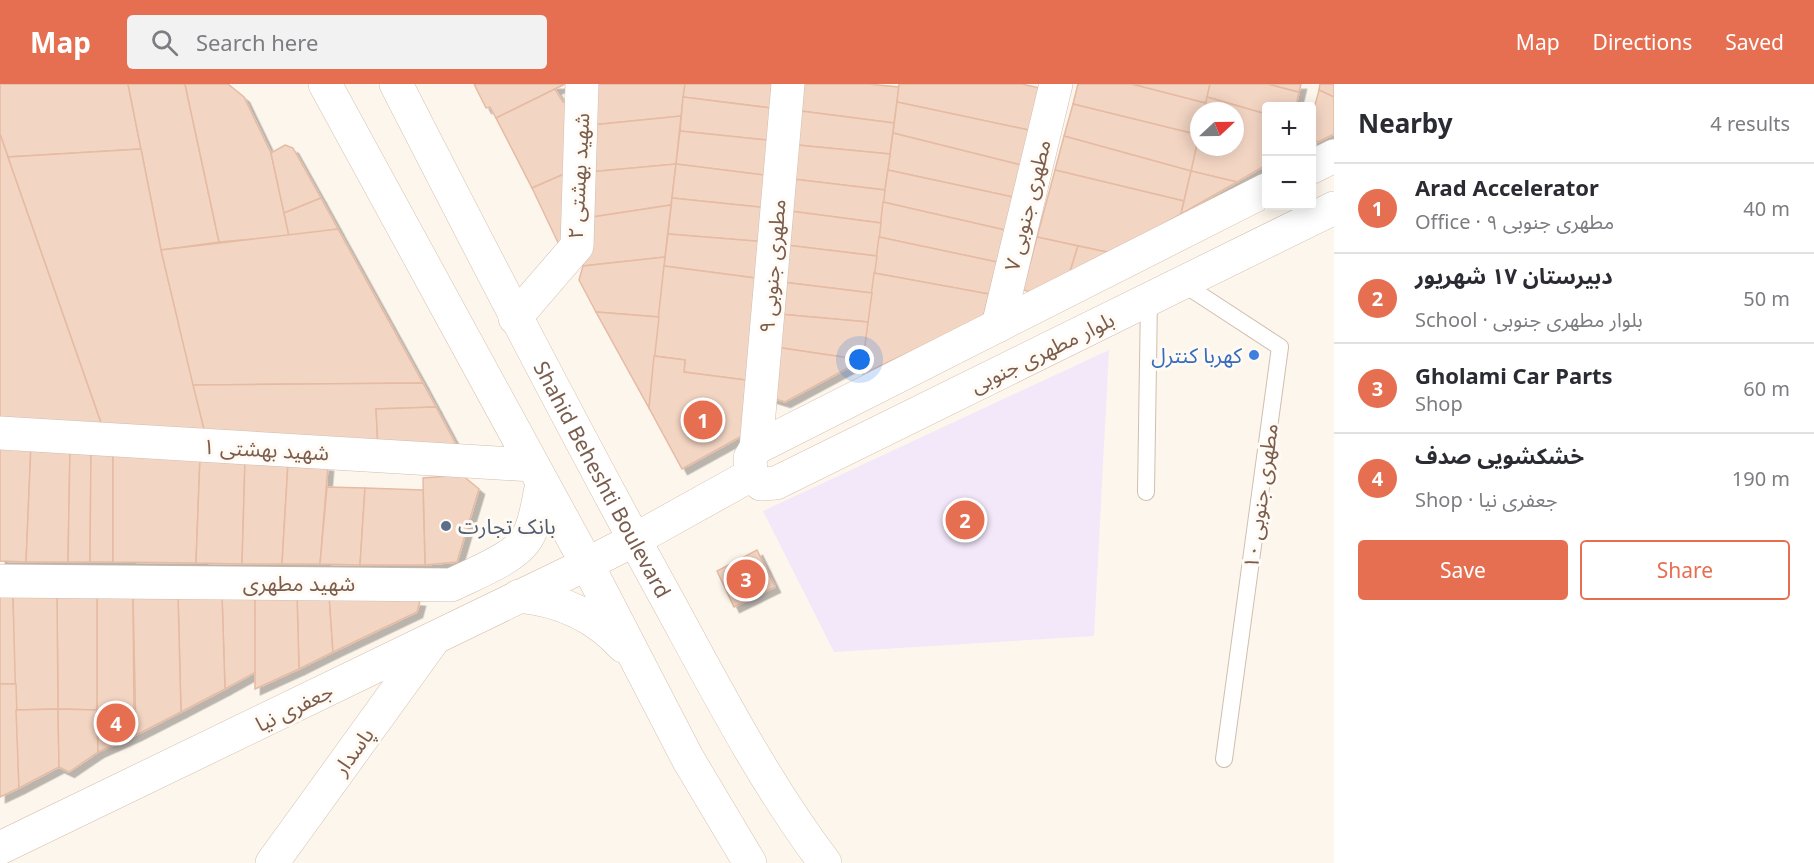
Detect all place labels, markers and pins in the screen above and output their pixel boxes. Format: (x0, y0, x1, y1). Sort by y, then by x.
place label: کهربا کنترل (1151, 341, 1242, 369)
marker: کهربا کنترل (1247, 348, 1261, 362)
pin: 1 (684, 398, 722, 442)
pin: 2 (946, 498, 984, 542)
place label: بانک تجارت (458, 512, 556, 540)
marker: بانک تجارت (439, 519, 453, 533)
pin: 3 (726, 556, 766, 602)
pin: 4 (96, 700, 136, 746)

